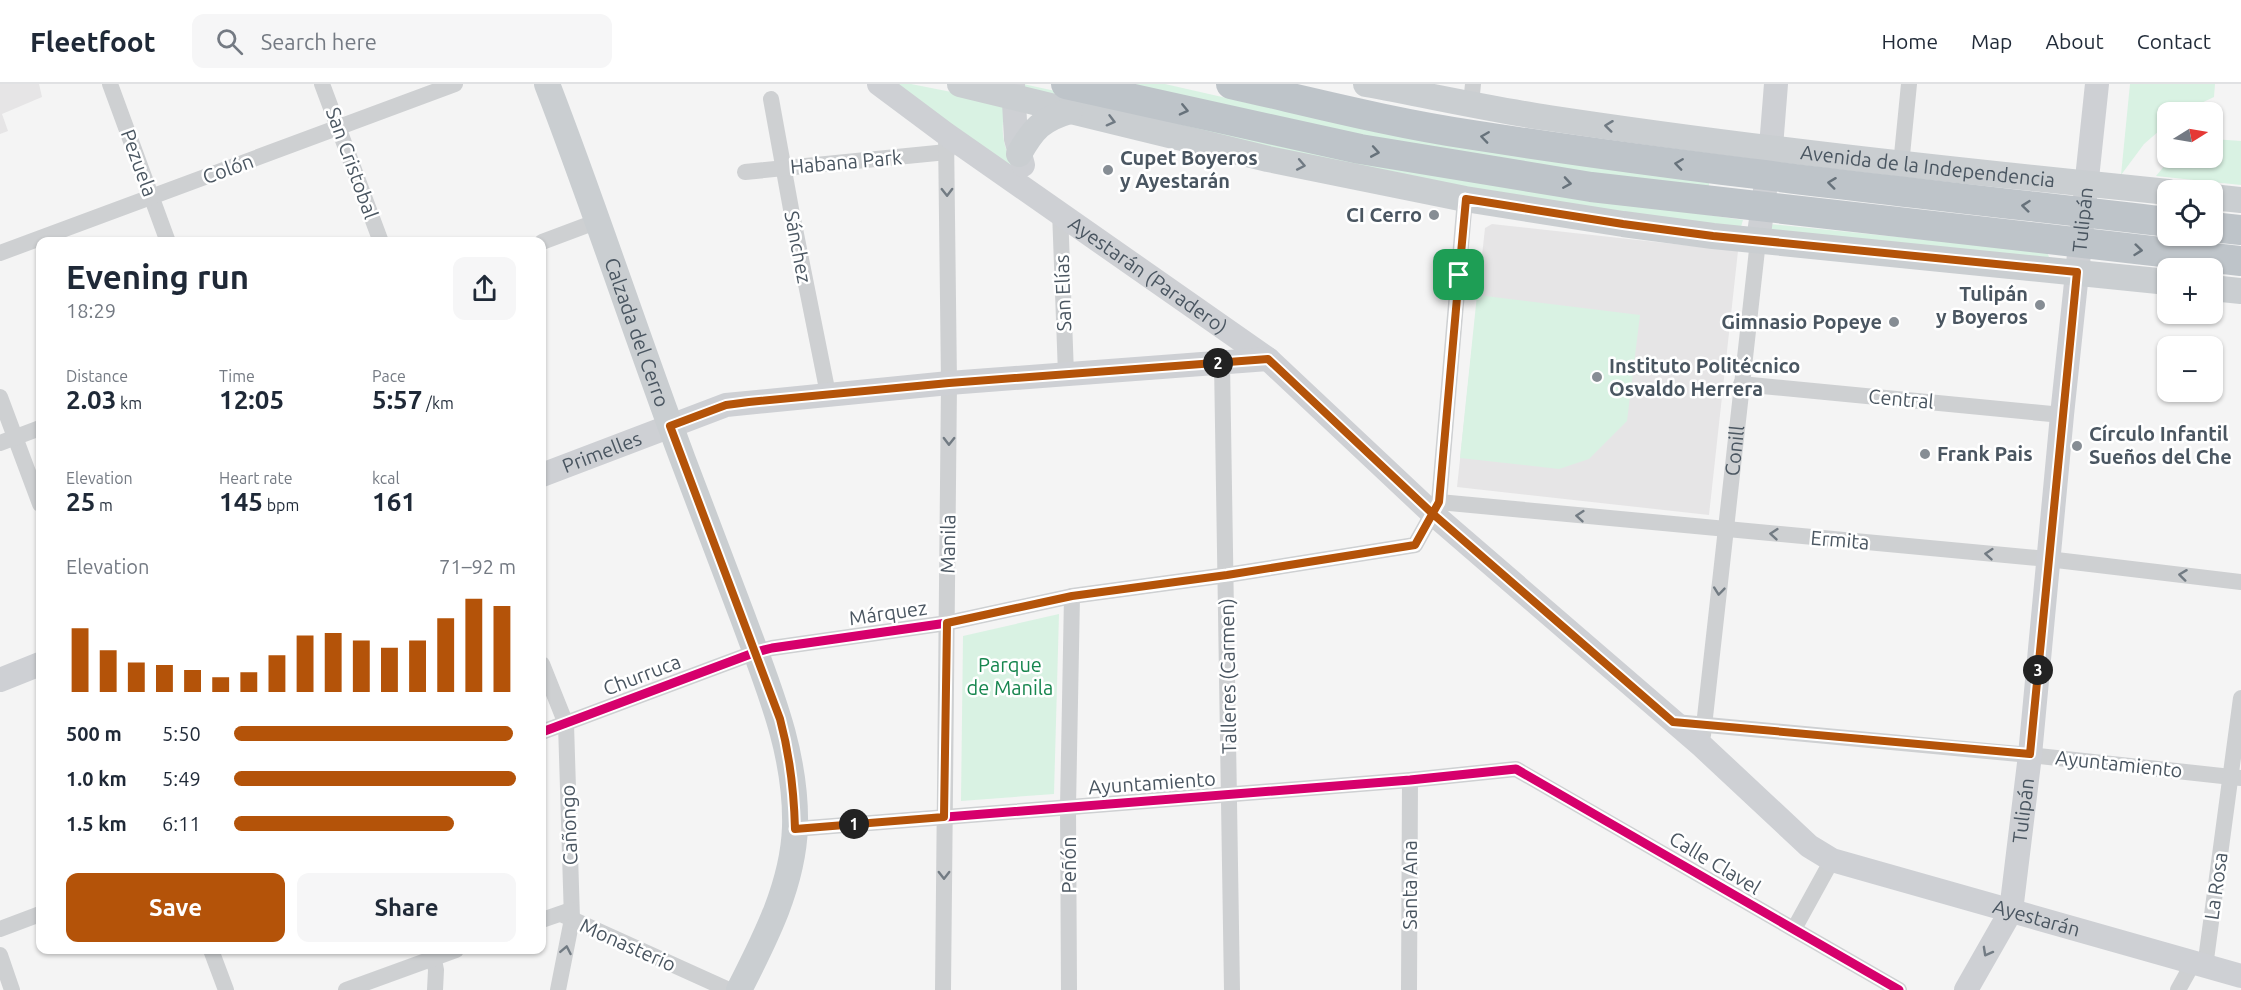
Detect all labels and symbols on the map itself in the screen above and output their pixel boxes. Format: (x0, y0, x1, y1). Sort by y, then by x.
north arrow (2157, 102, 2223, 168)
one-way arrow (1179, 103, 1189, 116)
street label: San Cristobal (322, 104, 383, 222)
one-way arrow (1106, 114, 1116, 126)
one-way arrow (1604, 120, 1613, 133)
street label: Pezuela (117, 126, 162, 200)
one-way arrow (1481, 131, 1490, 144)
street label: Avenida de la Independencia (1799, 140, 2056, 191)
street label: Habana Park (789, 145, 903, 178)
one-way arrow (1369, 145, 1379, 158)
place label: Cupet Boyeros y Ayestarán (1120, 146, 1258, 192)
street label: Colón (199, 149, 256, 188)
one-way arrow (1296, 158, 1306, 171)
one-way arrow (1674, 158, 1683, 170)
marker: Cupet Boyeros y Ayestarán (1101, 163, 1115, 177)
one-way arrow (1562, 177, 1572, 189)
one-way arrow (1828, 177, 1837, 190)
street label: Tulipán (2067, 186, 2097, 253)
one-way arrow (941, 188, 953, 197)
one-way arrow (2021, 200, 2030, 213)
place label: CI Cerro (1346, 203, 1422, 226)
marker: CI Cerro (1427, 208, 1441, 222)
street label: Sánchez (780, 209, 817, 285)
street label: Ayestarán (Paradero) (1064, 211, 1232, 338)
one-way arrow (2133, 243, 2143, 255)
pin (1433, 249, 1484, 300)
street label: Calzada del Cerro (600, 254, 674, 410)
street label: San Elías (1050, 254, 1075, 332)
place label: Tulipán y Boyeros (1936, 282, 2028, 328)
marker: Tulipán y Boyeros (2033, 298, 2047, 312)
place label: Gimnasio Popeye (1721, 310, 1882, 333)
marker: Gimnasio Popeye (1887, 315, 1901, 329)
pin: 2 (1203, 348, 1233, 378)
place label: Instituto Politécnico Osvaldo Herrera (1609, 354, 1800, 400)
marker: Instituto Politécnico Osvaldo Herrera (1590, 370, 1604, 384)
street label: Central (1867, 384, 1935, 413)
place label: Círculo Infantil Sueños del Che (2089, 422, 2232, 468)
street label: Conill (1720, 424, 1748, 477)
street label: Primelles (559, 426, 645, 477)
one-way arrow (943, 437, 955, 446)
marker: Círculo Infantil Sueños del Che (2070, 439, 2084, 453)
place label: Frank Pais (1937, 442, 2033, 465)
marker: Frank Pais (1918, 447, 1932, 461)
one-way arrow (1575, 510, 1584, 523)
street label: Manila (935, 514, 960, 574)
street label: Ermita (1810, 525, 1870, 554)
one-way arrow (1769, 528, 1779, 541)
one-way arrow (1985, 548, 1994, 561)
one-way arrow (2178, 569, 2187, 582)
one-way arrow (1713, 587, 1726, 596)
street label: Márquez (847, 596, 928, 629)
street label: Talleres (Carmen) (1215, 598, 1240, 754)
street label: Churruca (600, 649, 684, 700)
park label: Parque de Manila (967, 653, 1053, 699)
pin: 3 (2023, 655, 2053, 685)
street label: Ayuntamiento (2054, 745, 2184, 782)
street label: Ayuntamiento (1088, 767, 1216, 798)
street label: Tulipán (2007, 777, 2038, 845)
street label: Cañongo (556, 784, 581, 866)
pin: 1 (839, 809, 869, 839)
street label: Calle Clavel (1665, 826, 1765, 899)
street label: Peñón (1057, 836, 1080, 894)
street label: Santa Ana (1398, 840, 1421, 930)
street label: La Rosa (2199, 851, 2232, 921)
one-way arrow (938, 871, 950, 880)
street label: Ayestarán (1990, 894, 2083, 941)
street label: Monasterio (577, 913, 680, 976)
one-way arrow (559, 945, 572, 955)
one-way arrow (1983, 946, 1995, 956)

